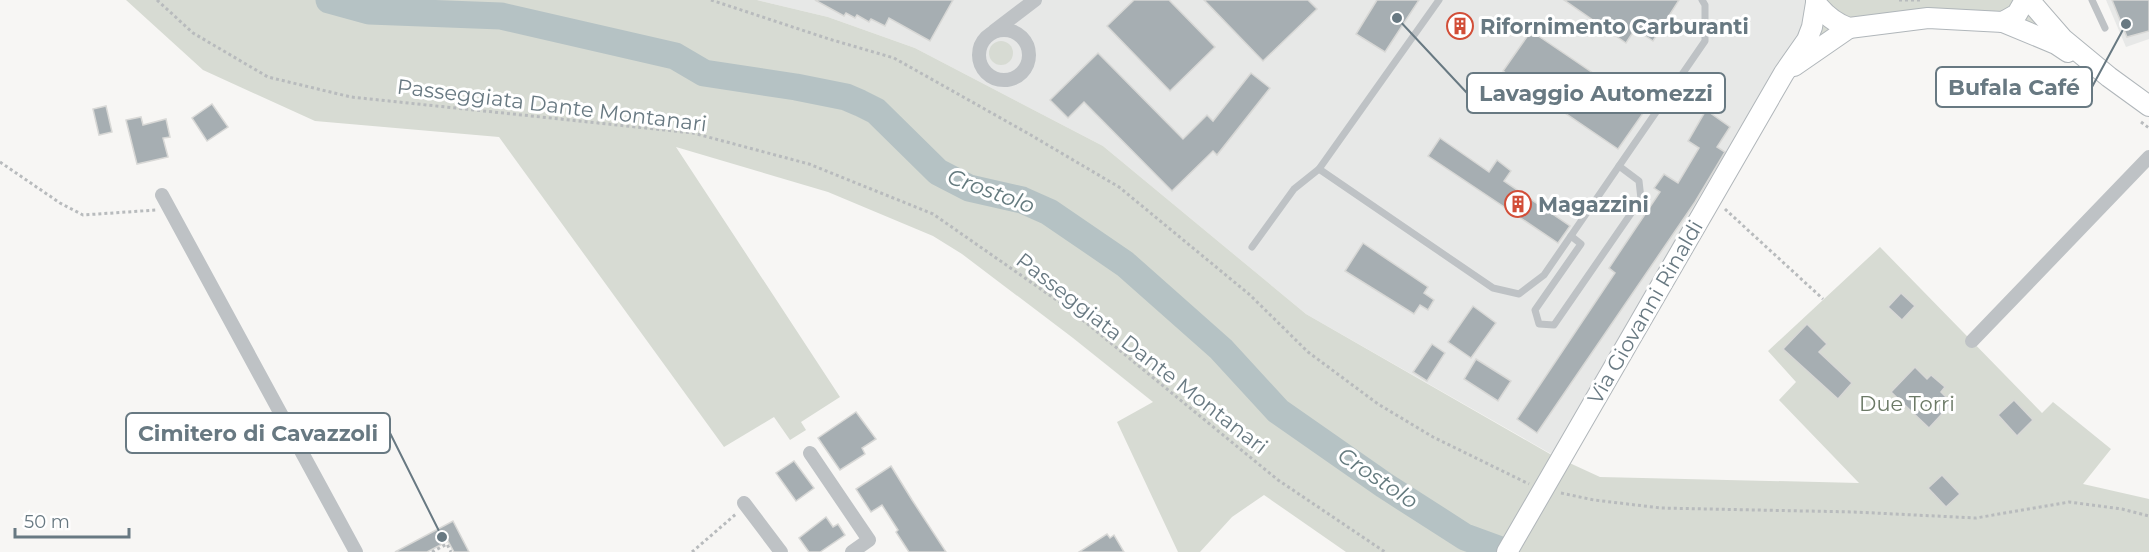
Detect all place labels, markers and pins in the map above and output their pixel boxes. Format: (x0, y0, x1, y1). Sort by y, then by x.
building icon: Rifornimento Carburanti (1445, 11, 1475, 41)
place label: Rifornimento Carburanti (1480, 14, 1749, 39)
callout: Bufala Café (1936, 67, 2092, 107)
callout: Lavaggio Automezzi (1467, 73, 1725, 113)
building icon: Magazzini (1503, 189, 1533, 219)
place label: Magazzini (1538, 192, 1649, 217)
callout: Cimitero di Cavazzoli (126, 413, 390, 453)

